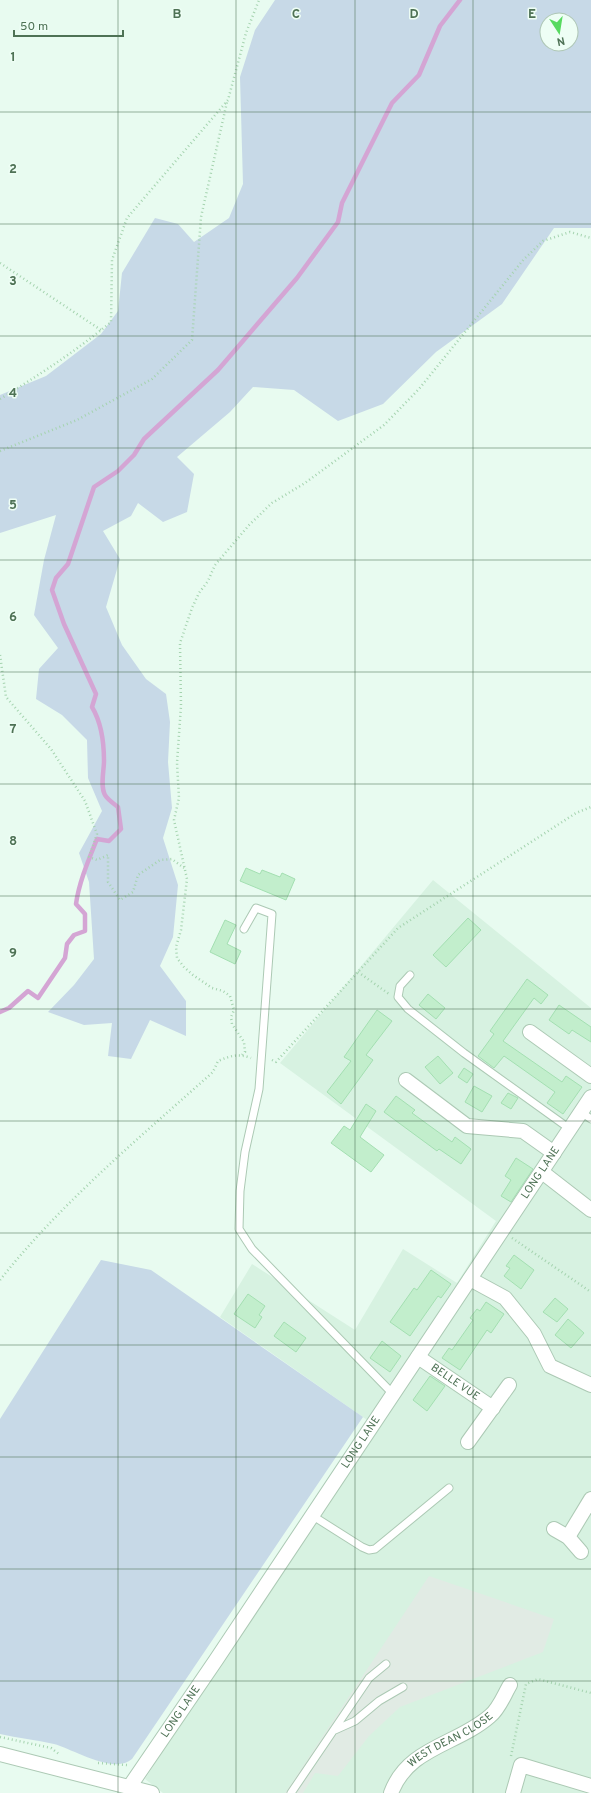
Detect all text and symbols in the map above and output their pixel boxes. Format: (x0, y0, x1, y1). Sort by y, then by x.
text: B (173, 7, 182, 23)
text: C (292, 7, 300, 23)
text: D (409, 7, 419, 23)
text: E (528, 7, 536, 23)
scale bar (14, 12, 123, 38)
north arrow (539, 12, 579, 52)
text: 50 m (20, 19, 48, 35)
text: N (556, 33, 566, 48)
text: 1 (10, 50, 16, 66)
text: 2 (9, 162, 17, 178)
text: 3 (9, 274, 17, 290)
text: 4 (9, 386, 17, 402)
text: 5 (9, 498, 17, 514)
text: 6 (9, 610, 17, 626)
text: 7 (10, 722, 17, 738)
text: 8 (9, 834, 17, 850)
text: 9 (9, 946, 17, 962)
street label: LONG LANE (518, 1144, 563, 1202)
street label: BELLE VUE (428, 1361, 482, 1404)
street label: LONG LANE (338, 1414, 383, 1471)
street label: LONG LANE (158, 1683, 203, 1740)
street label: WEST DEAN CLOSE (405, 1709, 496, 1770)

